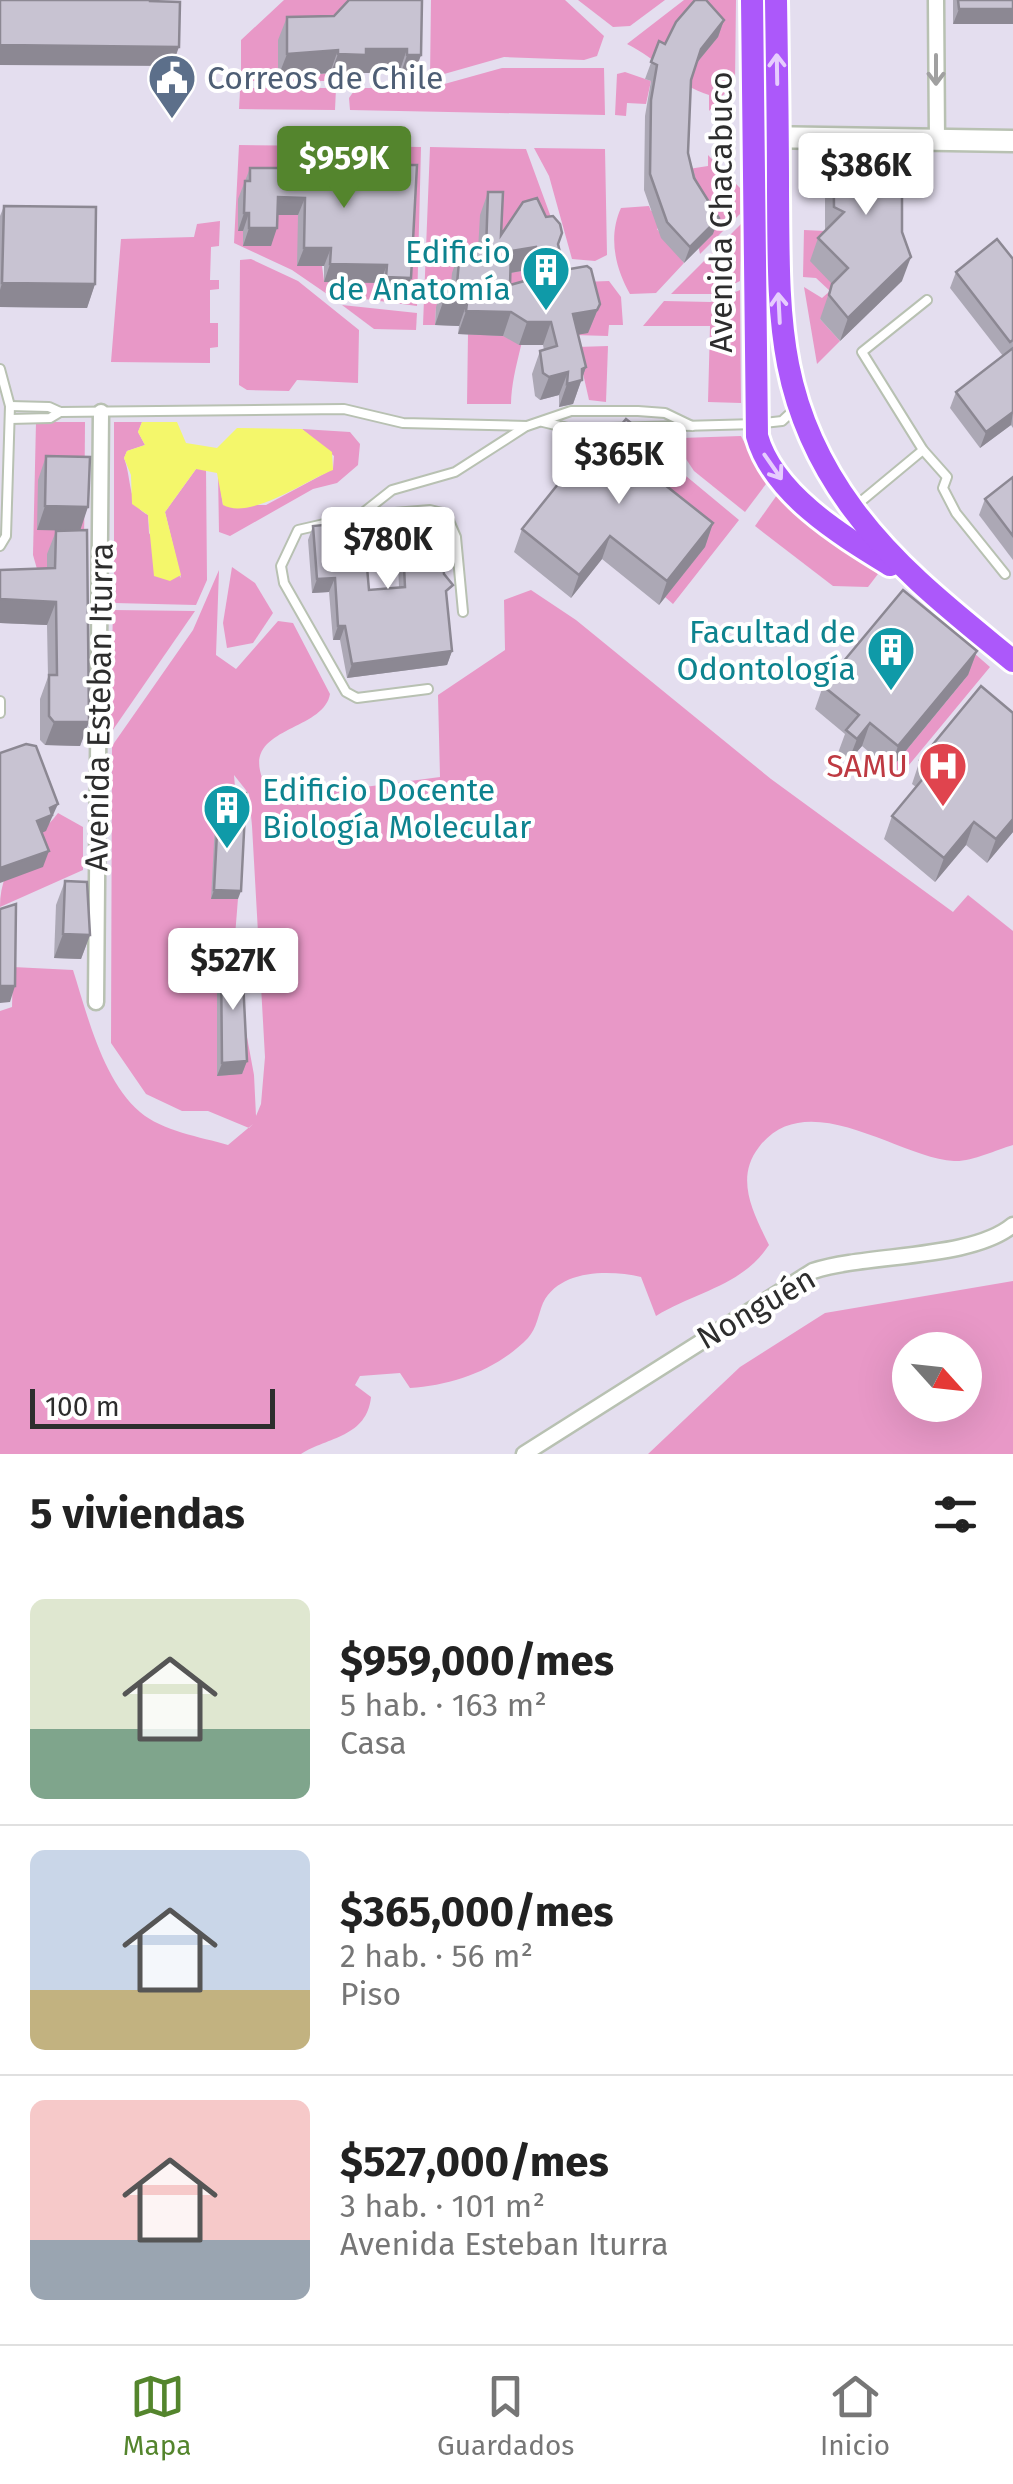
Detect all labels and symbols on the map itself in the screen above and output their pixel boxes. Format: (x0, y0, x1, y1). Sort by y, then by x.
public building icon: Correos de Chile (146, 52, 198, 120)
one-way arrow (926, 52, 946, 85)
one-way arrow (768, 53, 786, 86)
place label: Correos de Chile (207, 59, 443, 97)
street label: Avenida Chacabuco (702, 71, 740, 353)
pin: $959K (274, 126, 414, 211)
pin: $386K (796, 133, 936, 218)
place label: Edificio de Anatomía (328, 233, 511, 308)
building icon: Edificio de Anatomía (520, 244, 572, 312)
one-way arrow (769, 293, 788, 325)
pin: $365K (549, 422, 689, 507)
one-way arrow (762, 453, 783, 480)
pin: $780K (318, 507, 458, 592)
street label: Avenida Esteban Iturra (77, 542, 121, 872)
place label: Facultad de Odontología (677, 613, 856, 688)
building icon: Facultad de Odontología (865, 624, 917, 692)
hospital icon: SAMU (917, 740, 969, 808)
place label: SAMU (826, 747, 908, 785)
place label: Edificio Docente Biología Molecular (262, 771, 532, 846)
building icon: Edificio Docente Biología Molecular (201, 782, 253, 850)
pin: $527K (163, 928, 303, 1013)
street label: Nonguén (690, 1259, 822, 1357)
north arrow (892, 1332, 982, 1422)
scale bar (30, 1384, 275, 1428)

